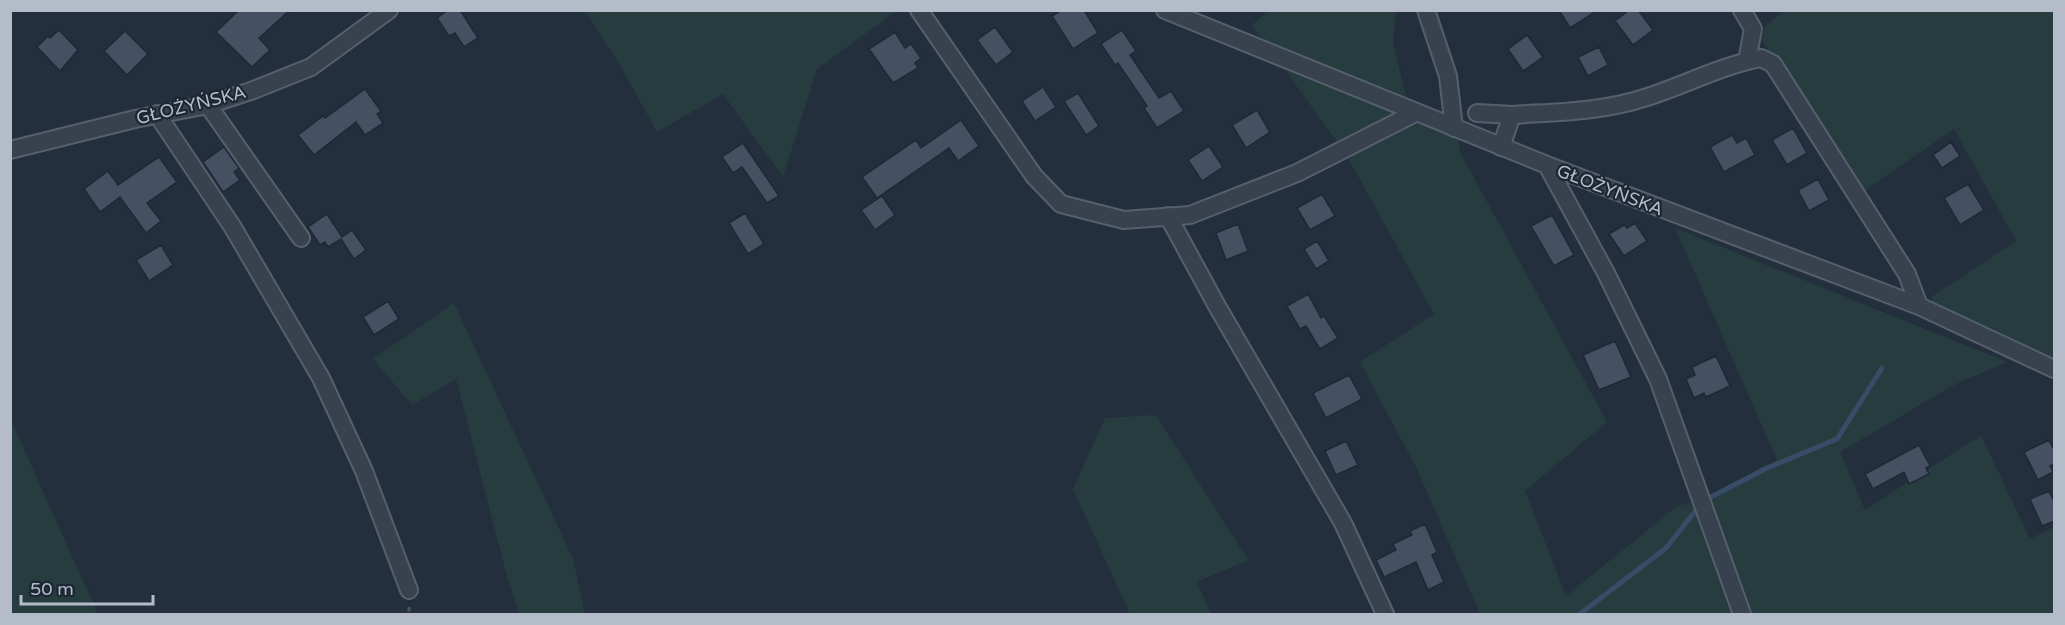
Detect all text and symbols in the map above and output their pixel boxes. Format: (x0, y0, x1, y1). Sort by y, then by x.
street label: GŁOŻYŃSKA (134, 81, 248, 129)
street label: GŁOŻYŃSKA (1554, 160, 1666, 220)
scale bar (21, 568, 153, 606)
text: 50 m (30, 578, 74, 600)

